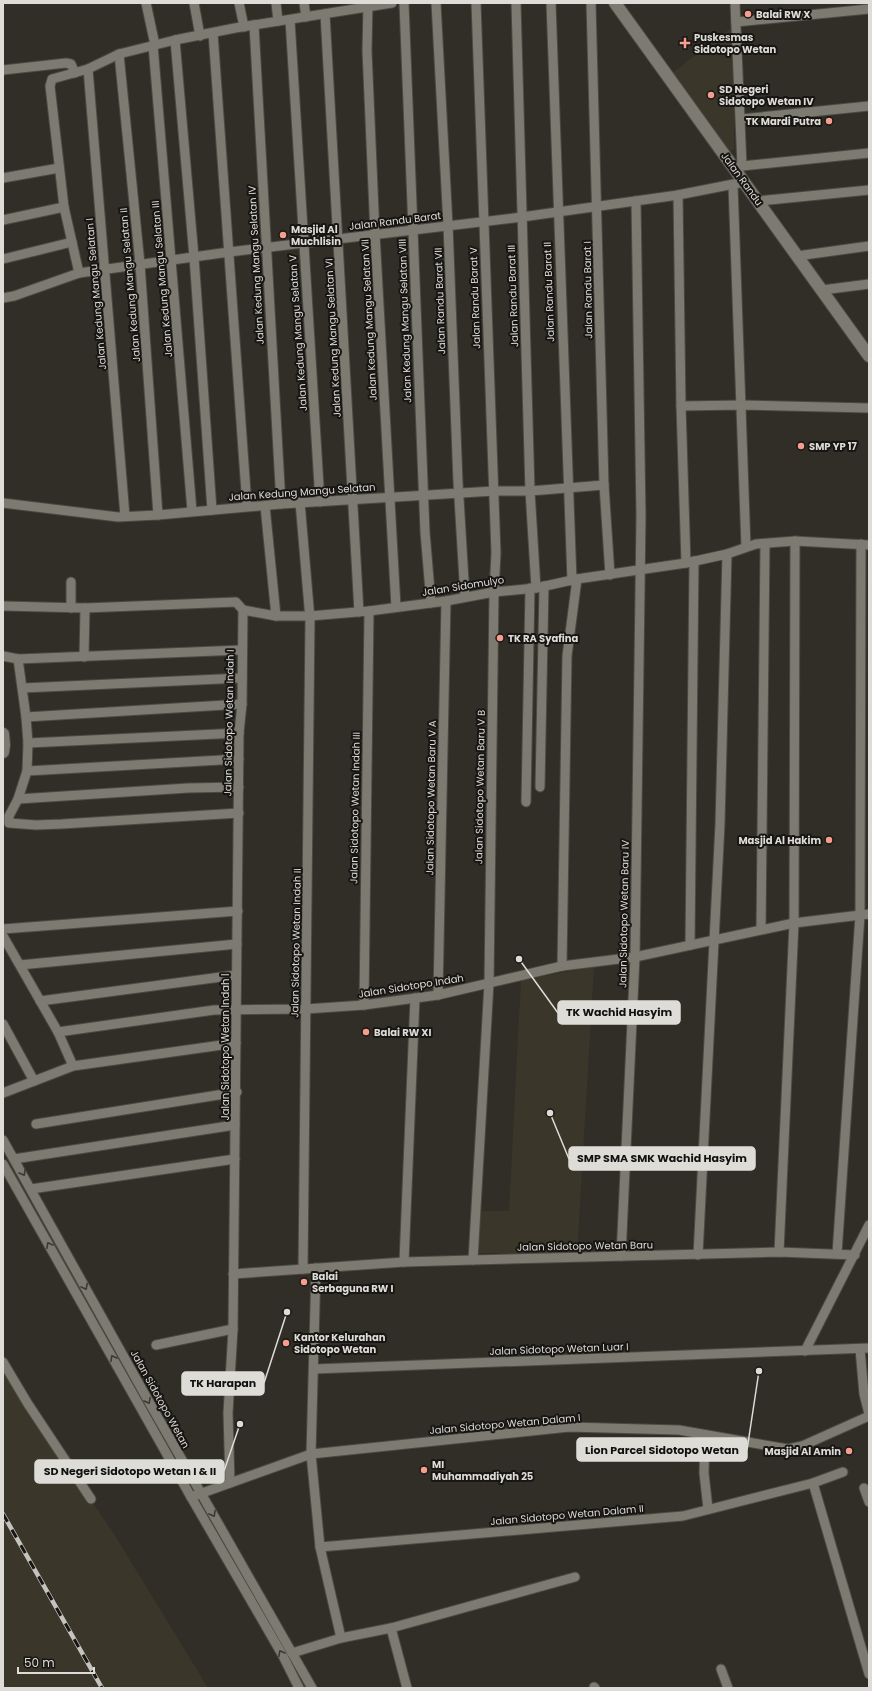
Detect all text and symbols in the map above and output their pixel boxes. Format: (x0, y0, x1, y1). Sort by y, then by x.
place label: Balai RW X (756, 7, 811, 22)
marker: Balai RW X (743, 9, 753, 19)
place label: Puskesmas Sidotopo Wetan (694, 30, 776, 57)
marker: Puskesmas Sidotopo Wetan (679, 37, 691, 49)
place label: SD Negeri Sidotopo Wetan IV (719, 82, 814, 109)
marker: SD Negeri Sidotopo Wetan IV (706, 90, 716, 100)
place label: TK Mardi Putra (746, 114, 821, 129)
marker: TK Mardi Putra (824, 116, 834, 126)
street label: Jalan Randu (717, 149, 767, 209)
street label: Jalan Kedung Mangu Selatan IV (244, 185, 268, 345)
street label: Jalan Kedung Mangu Selatan III (148, 200, 176, 358)
street label: Jalan Kedung Mangu Selatan II (116, 207, 144, 363)
street label: Jalan Randu Barat (348, 208, 442, 234)
street label: Jalan Kedung Mangu Selatan I (82, 217, 110, 371)
place label: Masjid Al Muchlisin (291, 222, 341, 249)
marker: Masjid Al Muchlisin (278, 230, 288, 240)
street label: Jalan Kedung Mangu Selatan VII (357, 239, 381, 401)
street label: Jalan Kedung Mangu Selatan VIII (395, 239, 415, 403)
street label: Jalan Randu Barat I (580, 241, 596, 339)
street label: Jalan Randu Barat II (540, 242, 558, 342)
street label: Jalan Randu Barat III (504, 245, 522, 347)
street label: Jalan Randu Barat VII (431, 247, 449, 355)
street label: Jalan Randu Barat V (466, 247, 484, 349)
street label: Jalan Kedung Mangu Selatan V (285, 254, 311, 412)
street label: Jalan Kedung Mangu Selatan VI (321, 258, 345, 418)
place label: SMP YP 17 (809, 439, 858, 454)
marker: SMP YP 17 (796, 441, 806, 451)
street label: Jalan Kedung Mangu Selatan (228, 479, 376, 505)
street label: Jalan Sidomulyo (421, 572, 505, 600)
place label: TK RA Syafina (508, 631, 579, 646)
marker: TK RA Syafina (495, 633, 505, 643)
street label: Jalan Sidotopo Wetan Indah I (220, 649, 238, 797)
street label: Jalan Sidotopo Wetan Baru V B (471, 710, 489, 864)
street label: Jalan Sidotopo Wetan Baru V A (422, 720, 440, 876)
street label: Jalan Sidotopo Wetan Indah III (346, 732, 364, 884)
place label: Masjid Al Hakim (738, 833, 821, 848)
marker: Masjid Al Hakim (824, 835, 834, 845)
street label: Jalan Sidotopo Wetan Baru IV (615, 840, 633, 988)
street label: Jalan Sidotopo Wetan Indah II (287, 868, 305, 1018)
street label: Jalan Sidotopo Indah (357, 970, 465, 1002)
street label: Jalan Sidotopo Wetan Indah I (218, 973, 233, 1121)
callout: TK Wachid Hasyim (558, 1001, 680, 1024)
text: TK Wachid Hasyim (566, 1004, 672, 1020)
place label: Balai RW XI (374, 1025, 431, 1040)
marker: Balai RW XI (361, 1027, 371, 1037)
callout: SMP SMA SMK Wachid Hasyim (569, 1147, 755, 1170)
text: SMP SMA SMK Wachid Hasyim (577, 1150, 747, 1166)
one-way arrow (18, 1169, 25, 1176)
street label: Jalan Sidotopo Wetan Baru (517, 1237, 653, 1255)
one-way arrow (47, 1242, 54, 1249)
place label: Balai Serbaguna RW I (312, 1269, 394, 1296)
marker: Balai Serbaguna RW I (299, 1277, 309, 1287)
one-way arrow (81, 1283, 88, 1290)
place label: Kantor Kelurahan Sidotopo Wetan (294, 1330, 386, 1357)
marker: Kantor Kelurahan Sidotopo Wetan (281, 1338, 291, 1348)
street label: Jalan Sidotopo Wetan Luar I (489, 1339, 629, 1359)
street label: Jalan Sidotopo Wetan (127, 1347, 193, 1451)
one-way arrow (111, 1355, 118, 1362)
callout: TK Harapan (182, 1372, 264, 1395)
text: TK Harapan (190, 1375, 256, 1391)
one-way arrow (144, 1397, 151, 1404)
street label: Jalan Sidotopo Wetan Dalam I (429, 1410, 581, 1438)
callout: Lion Parcel Sidotopo Wetan (577, 1438, 747, 1461)
text: Lion Parcel Sidotopo Wetan (585, 1442, 739, 1458)
place label: Masjid Al Amin (765, 1444, 841, 1459)
marker: Masjid Al Amin (844, 1446, 854, 1456)
place label: MI Muhammadiyah 25 (432, 1457, 534, 1484)
callout: SD Negeri Sidotopo Wetan I & II (35, 1460, 224, 1483)
text: SD Negeri Sidotopo Wetan I & II (44, 1463, 216, 1479)
marker: MI Muhammadiyah 25 (419, 1465, 429, 1475)
street label: Jalan Sidotopo Wetan Dalam II (490, 1501, 644, 1529)
one-way arrow (208, 1510, 215, 1517)
scale bar (18, 1649, 94, 1675)
one-way arrow (279, 1650, 286, 1657)
text: 50 m (24, 1654, 55, 1671)

